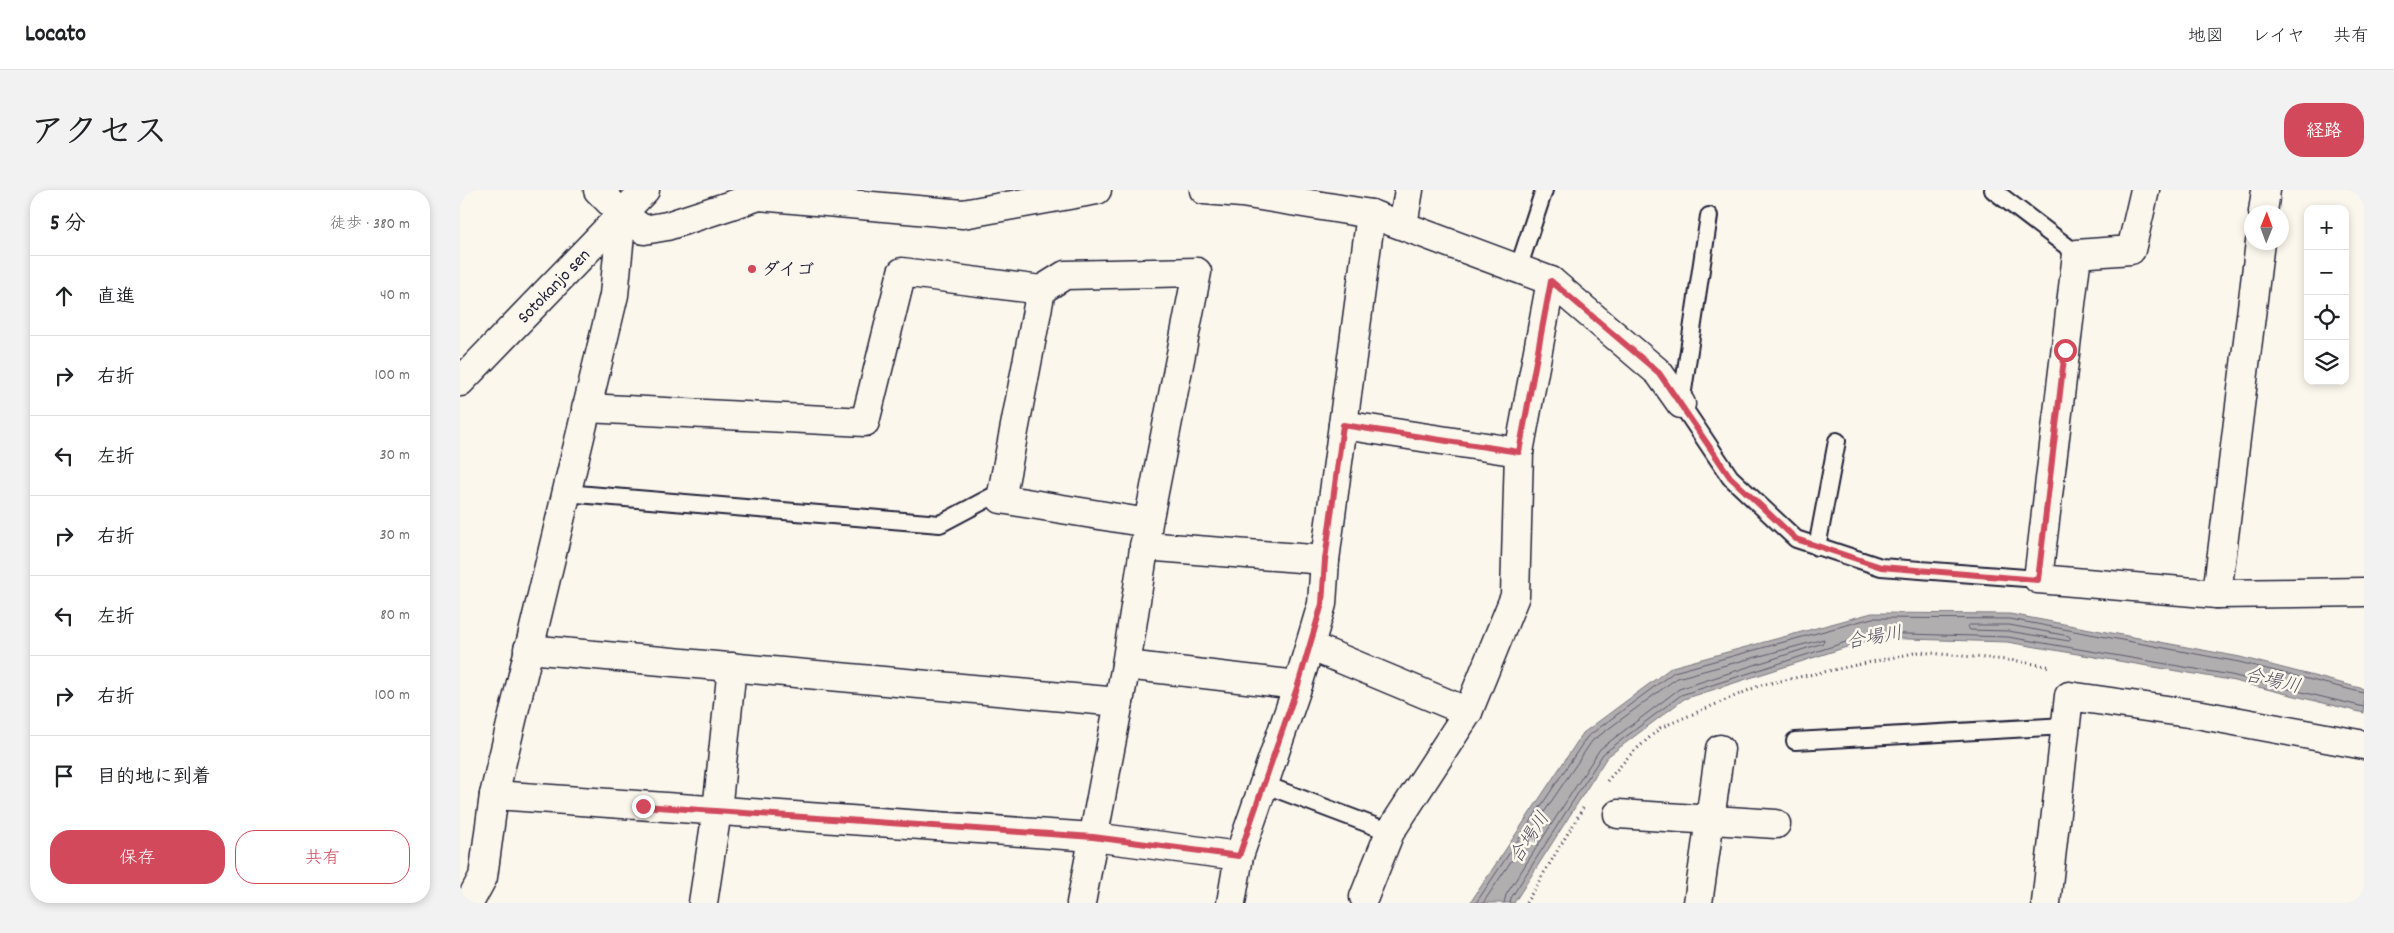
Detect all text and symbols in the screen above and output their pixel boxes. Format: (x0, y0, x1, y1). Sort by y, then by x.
text: Locato (25, 18, 86, 52)
text: 地図 (2188, 25, 2224, 50)
text: レイヤ (2252, 25, 2305, 50)
text: 共有 (2333, 25, 2369, 50)
button: 経路 (2284, 103, 2364, 157)
text: アクセス (30, 110, 168, 160)
north arrow (2244, 205, 2289, 250)
map controls (2304, 205, 2349, 385)
button: + (2304, 205, 2349, 250)
text: 5 分 (50, 210, 86, 240)
text: 徒歩 · 380 m (330, 213, 410, 236)
street label: Sotokanjo sen (513, 244, 597, 330)
button: − (2304, 250, 2349, 295)
place label: ダイゴ (762, 259, 814, 284)
marker: ダイゴ (746, 263, 758, 275)
icon: ahead (50, 282, 78, 310)
text: 40 m (380, 284, 410, 307)
text: 直進 (97, 285, 135, 312)
button: locate (2304, 295, 2349, 340)
route start (2054, 339, 2077, 362)
button: layers (2304, 340, 2349, 385)
icon: right (50, 362, 78, 390)
text: 100 m (374, 364, 410, 387)
text: 右折 (97, 365, 135, 392)
icon: left (50, 442, 78, 470)
text: 30 m (380, 444, 410, 467)
text: 左折 (97, 445, 135, 472)
icon: right (50, 522, 78, 550)
text: 30 m (380, 524, 410, 547)
text: 右折 (97, 525, 135, 552)
icon: left (50, 602, 78, 630)
text: 80 m (380, 604, 410, 627)
text: 左折 (97, 605, 135, 632)
water label: 合場川 (1844, 621, 1905, 658)
water label: 合場川 (2241, 663, 2303, 702)
icon: right (50, 682, 78, 710)
text: 100 m (374, 684, 410, 707)
text: 右折 (97, 685, 135, 712)
icon: arrive (50, 762, 78, 790)
text: 目的地に到着 (97, 765, 211, 792)
route end (632, 795, 655, 818)
water label: 合場川 (1504, 808, 1558, 870)
button: 保存 (50, 830, 225, 884)
button: 共有 (235, 830, 410, 884)

